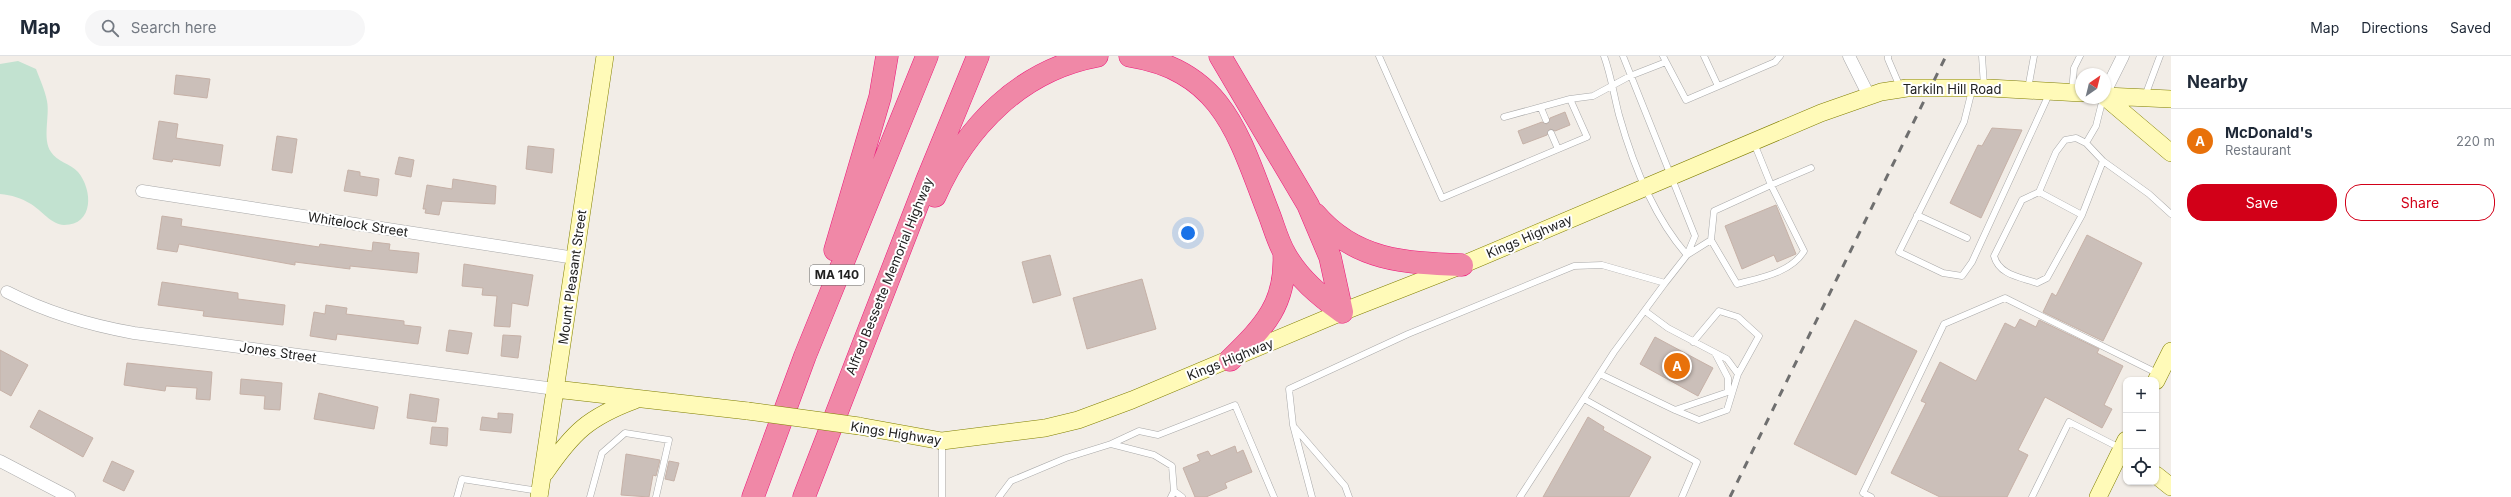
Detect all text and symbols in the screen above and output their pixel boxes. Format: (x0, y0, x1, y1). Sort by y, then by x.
search box (85, 10, 365, 46)
text: Map (20, 16, 61, 39)
icon: search (99, 17, 121, 39)
text: Search here (131, 18, 216, 37)
text: Map (2310, 19, 2339, 36)
text: Directions (2361, 19, 2428, 36)
text: Saved (2450, 19, 2491, 36)
north arrow (2075, 68, 2111, 104)
text: Nearby (2187, 72, 2248, 92)
street label: Tarkiln Hill Road (1903, 81, 2001, 97)
text: McDonald's (2225, 123, 2313, 142)
text: A (2195, 133, 2205, 149)
text: 220 m (2456, 133, 2495, 149)
text: Restaurant (2225, 142, 2291, 158)
street label: Alfred Bessette Memorial Highway (842, 175, 936, 377)
button: Save (2187, 184, 2337, 221)
button: Share (2345, 184, 2495, 221)
street label: Whitelock Street (307, 208, 409, 240)
street label: Mount Pleasant Street (555, 209, 589, 345)
street label: Kings Highway (1484, 211, 1574, 261)
your location (1178, 223, 1198, 243)
road number: MA 140 (810, 265, 864, 285)
street label: Kings Highway (1184, 334, 1276, 384)
street label: Jones Street (238, 339, 318, 365)
pin: A (1664, 351, 1690, 381)
map controls (2123, 377, 2159, 485)
button: + (2123, 377, 2159, 413)
button: − (2123, 413, 2159, 449)
street label: Kings Highway (849, 418, 943, 448)
button: locate (2123, 449, 2159, 485)

